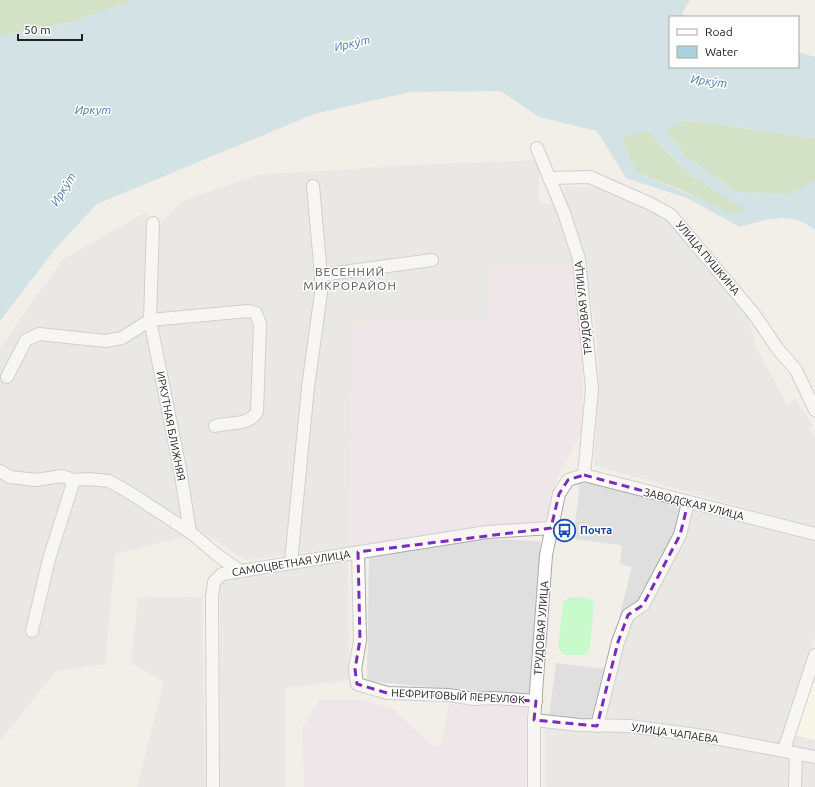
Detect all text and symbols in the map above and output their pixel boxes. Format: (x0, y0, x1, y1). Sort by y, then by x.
scale bar (18, 16, 82, 42)
legend (669, 16, 799, 68)
text: 50 m (24, 23, 51, 36)
text: Road (705, 25, 733, 38)
water label: Ирку́т (333, 33, 371, 53)
text: Water (705, 45, 738, 58)
water label: Ирку́т (690, 72, 728, 90)
water label: Иркут (75, 103, 111, 116)
water label: Ирку́т (48, 170, 78, 208)
street label: УЛИЦА ПУШКИНА (674, 219, 743, 298)
street label: ТРУДОВАЯ УЛИЦА (572, 260, 594, 356)
district label: ВЕСЕННИЙ МИКРОРАЙОН (303, 265, 397, 292)
street label: ИРКУТНАЯ БЛИЖНЯЯ (154, 370, 188, 482)
street label: ЗАВОДСКАЯ УЛИЦА (643, 486, 746, 522)
bus stop icon: Почта (551, 517, 577, 543)
place label: Почта (580, 524, 612, 536)
street label: САМОЦВЕТНАЯ УЛИЦА (231, 548, 352, 578)
street label: ТРУДОВАЯ УЛИЦА (532, 580, 550, 676)
street label: НЕФРИТОВЫЙ ПЕРЕУЛОК (391, 687, 525, 706)
street label: УЛИЦА ЧАПАЕВА (631, 721, 720, 745)

